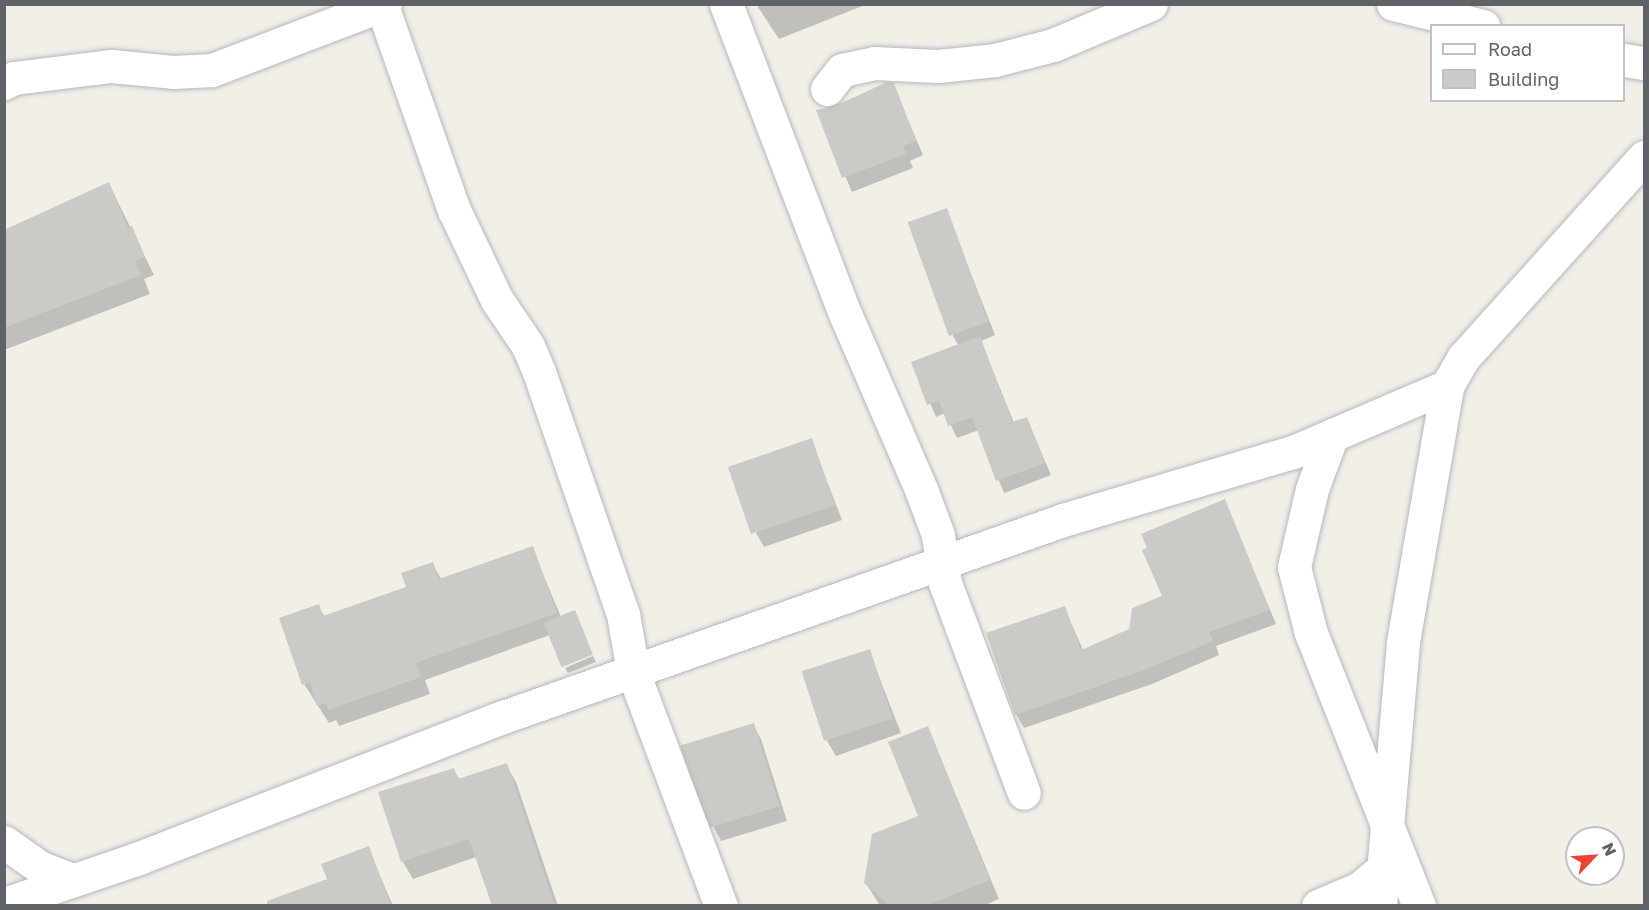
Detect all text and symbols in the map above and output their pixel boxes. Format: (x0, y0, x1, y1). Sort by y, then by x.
legend (1430, 24, 1625, 102)
text: Road (1488, 38, 1532, 60)
text: Building (1488, 68, 1559, 90)
north arrow (1565, 826, 1625, 886)
text: N (1598, 839, 1621, 859)

